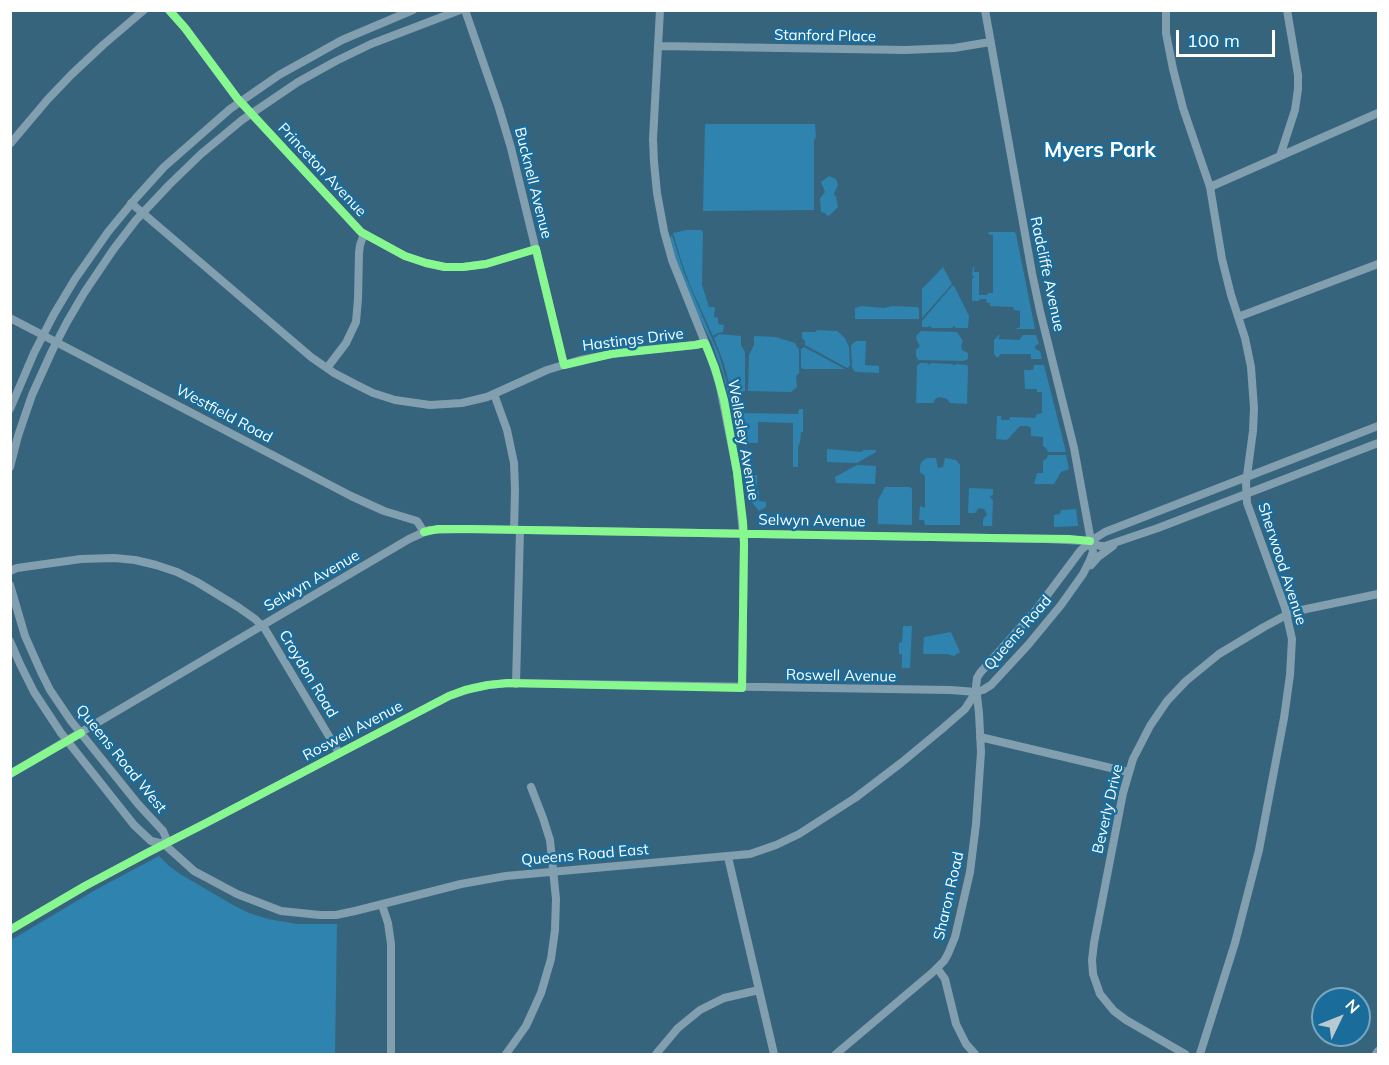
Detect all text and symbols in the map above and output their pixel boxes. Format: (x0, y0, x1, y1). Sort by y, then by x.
scale bar (1179, 18, 1278, 56)
street label: Stanford Place (774, 26, 876, 46)
text: 100 m (1187, 29, 1240, 52)
street label: Princeton Avenue (274, 119, 370, 221)
street label: Bucknell Avenue (510, 125, 556, 241)
district label: Myers Park (1044, 138, 1156, 164)
street label: Radcliffe Avenue (1026, 215, 1068, 333)
street label: Hastings Drive (581, 325, 685, 355)
street label: Wellesley Avenue (724, 378, 762, 502)
street label: Westfield Road (173, 381, 275, 447)
street label: Sherwood Avenue (1254, 501, 1310, 627)
street label: Selwyn Avenue (758, 511, 866, 531)
street label: Selwyn Avenue (261, 546, 363, 616)
street label: Queens Road (981, 592, 1055, 674)
street label: Croydon Road (275, 627, 341, 721)
street label: Roswell Avenue (786, 666, 896, 686)
street label: Roswell Avenue (300, 697, 406, 765)
street label: Queens Road West (72, 701, 170, 817)
street label: Beverly Drive (1089, 762, 1127, 856)
street label: Queens Road East (521, 840, 649, 870)
street label: Sharon Road (930, 850, 968, 942)
north arrow (1311, 987, 1371, 1047)
text: N (1341, 995, 1364, 1017)

